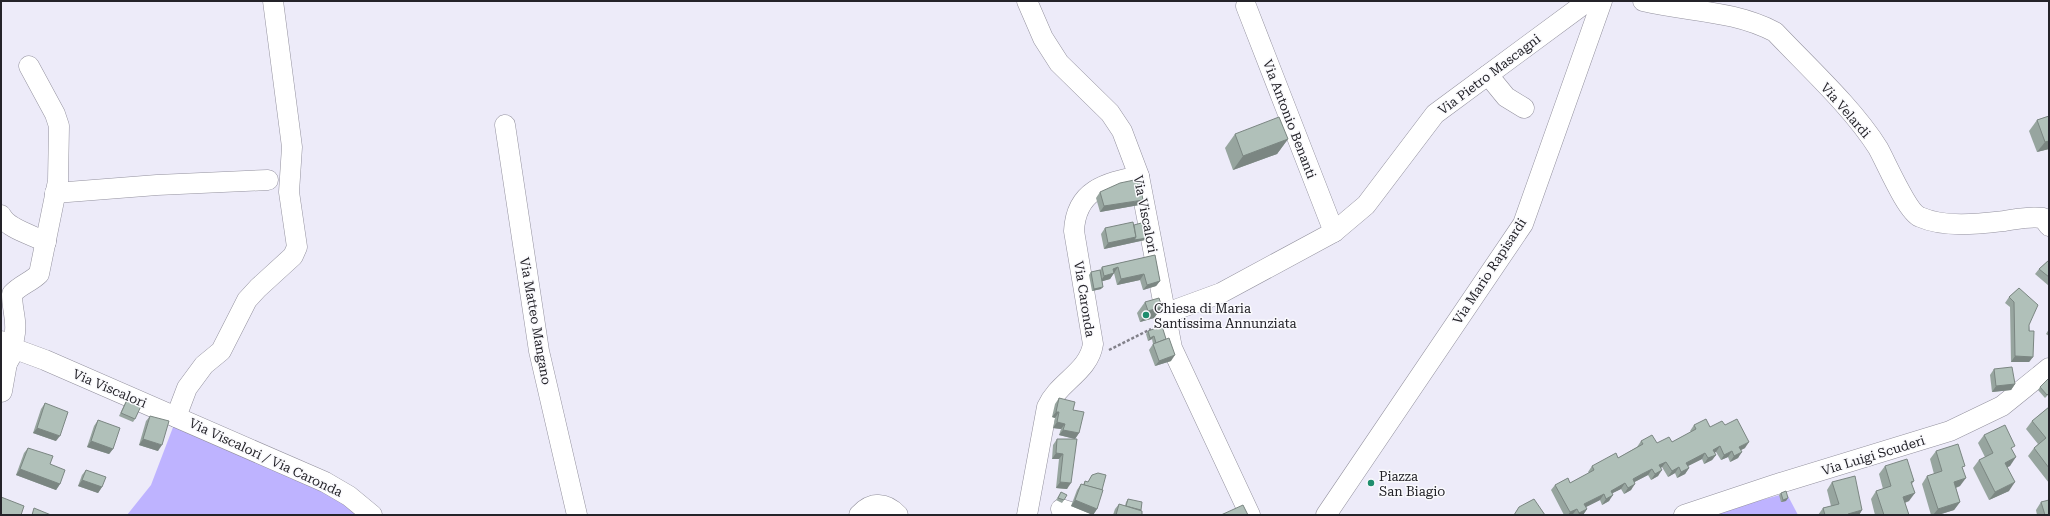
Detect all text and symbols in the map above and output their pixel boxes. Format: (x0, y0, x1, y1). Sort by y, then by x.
street label: Via Pietro Mascagni (1435, 31, 1543, 118)
street label: Via Antonio Benanti (1260, 58, 1319, 181)
street label: Via Velardi (1818, 80, 1873, 141)
street label: Via Viscalori (1131, 174, 1160, 254)
street label: Via Mario Rapisardi (1450, 216, 1529, 327)
street label: Via Matteo Mangano (517, 256, 554, 386)
street label: Via Caronda (1071, 260, 1098, 338)
place label: Chiesa di Maria Santissima Annunziata (1154, 301, 1297, 331)
marker: Chiesa di Maria Santissima Annunziata (1141, 310, 1151, 320)
street label: Via Viscalori (71, 366, 149, 411)
street label: Via Viscalori / Via Caronda (187, 415, 345, 500)
street label: Via Luigi Scuderi (1820, 433, 1927, 478)
place label: Piazza San Biagio (1379, 469, 1445, 499)
marker: Piazza San Biagio (1366, 478, 1376, 488)

